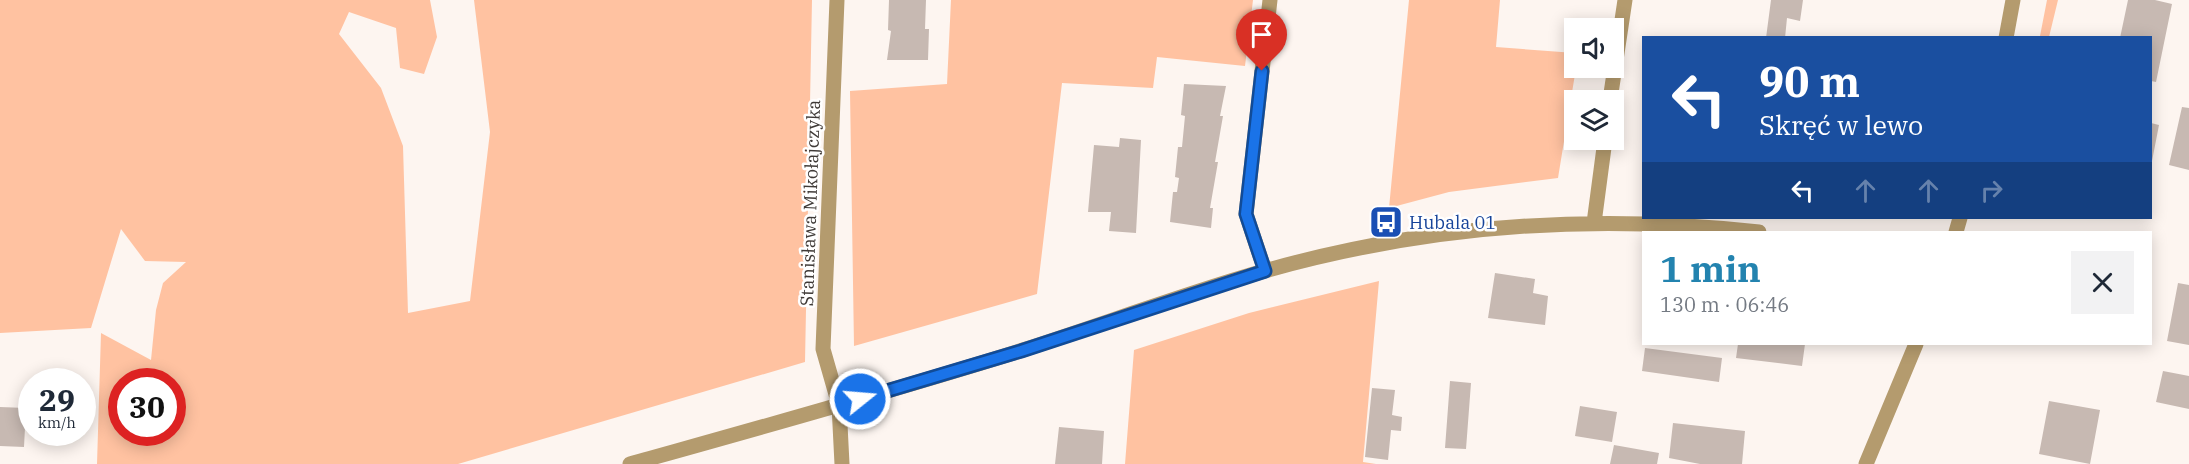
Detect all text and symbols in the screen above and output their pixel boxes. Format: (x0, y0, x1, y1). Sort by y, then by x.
pin (1236, 9, 1287, 71)
icon: arrive (1245, 18, 1278, 51)
map controls (1564, 18, 1624, 150)
button: sound (1564, 18, 1624, 78)
text: 90 m (1759, 54, 1860, 109)
icon: left (1660, 60, 1738, 138)
button: layers (1564, 90, 1624, 150)
street label: Stanisława Mikołajczyka (795, 99, 825, 307)
text: Skręć w lewo (1759, 107, 1923, 142)
icon: left (1786, 174, 1819, 207)
icon: ahead (1849, 174, 1882, 207)
icon: ahead (1912, 174, 1945, 207)
icon: right (1975, 174, 2008, 207)
bus stop icon: Hubala 01 (1368, 204, 1404, 240)
place label: Hubala 01 (1409, 211, 1496, 234)
text: 1 min (1660, 245, 1761, 292)
button: close (2071, 251, 2134, 314)
text: 130 m · 06:46 (1660, 291, 1789, 318)
position arrow (828, 367, 892, 431)
speed limit sign: 30 (108, 368, 186, 446)
text: 29 (39, 380, 75, 419)
text: km/h (38, 413, 76, 432)

